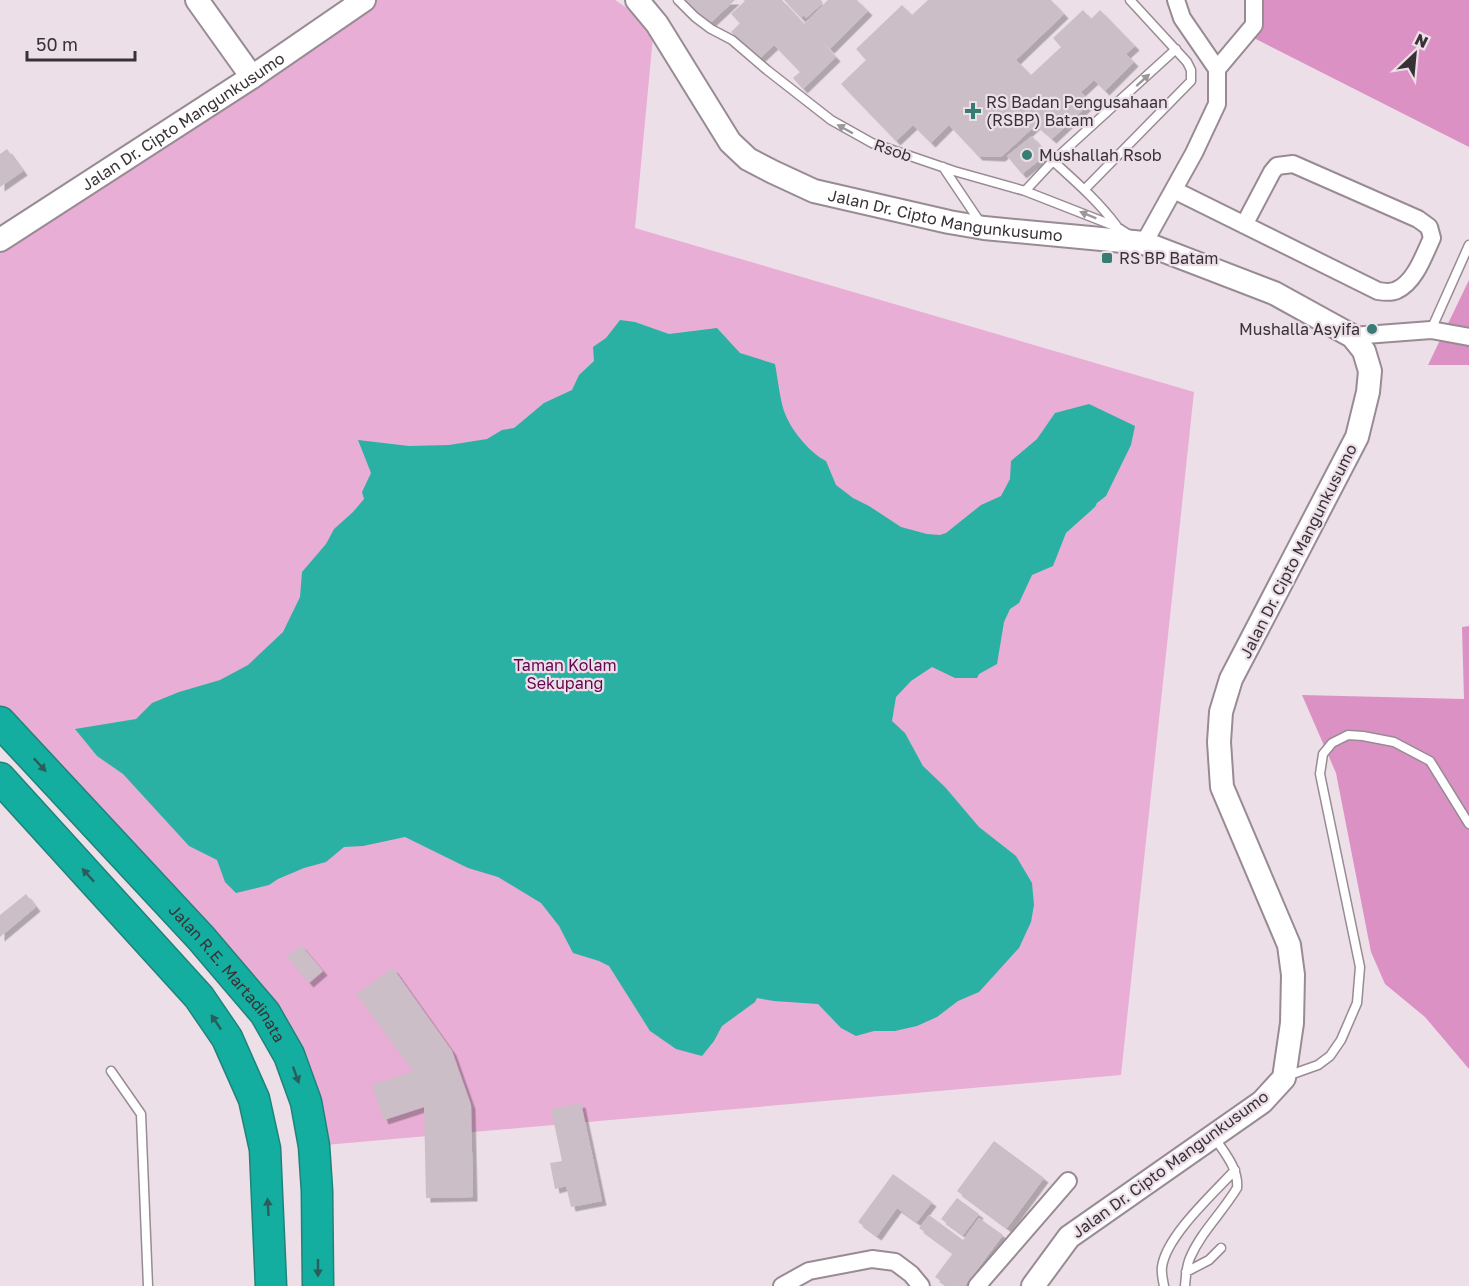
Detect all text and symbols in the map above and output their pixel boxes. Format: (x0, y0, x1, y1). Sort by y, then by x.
scale bar (27, 24, 135, 62)
north arrow (1385, 24, 1445, 84)
text: N (1412, 29, 1431, 52)
text: 50 m (36, 33, 78, 55)
street label: Jalan Dr. Cipto Mangunkusumo (78, 48, 288, 195)
one-way arrow (1135, 73, 1150, 87)
place label: RS Badan Pengusahaan (RSBP) Batam (986, 92, 1168, 130)
marker: RS Badan Pengusahaan (RSBP) Batam (964, 102, 982, 120)
one-way arrow (836, 124, 853, 134)
street label: Rsob (871, 134, 915, 166)
place label: Mushallah Rsob (1039, 145, 1162, 165)
marker: Mushallah Rsob (1020, 148, 1034, 162)
street label: Jalan Dr. Cipto Mangunkusumo (826, 185, 1063, 245)
one-way arrow (1078, 210, 1096, 220)
place label: RS BP Batam (1119, 248, 1219, 268)
marker: RS BP Batam (1100, 251, 1114, 265)
place label: Mushalla Asyifa (1239, 319, 1360, 339)
marker: Mushalla Asyifa (1365, 322, 1379, 336)
street label: Jalan Dr. Cipto Mangunkusumo (1235, 440, 1361, 662)
park label: Taman Kolam Sekupang (513, 655, 617, 693)
one-way arrow (33, 757, 46, 772)
one-way arrow (82, 868, 95, 883)
street label: Jalan R.E. Martadinata (165, 900, 290, 1046)
one-way arrow (211, 1013, 222, 1030)
one-way arrow (292, 1066, 302, 1084)
street label: Jalan Dr. Cipto Mangunkusumo (1068, 1086, 1272, 1242)
one-way arrow (263, 1197, 272, 1216)
one-way arrow (313, 1258, 323, 1277)

